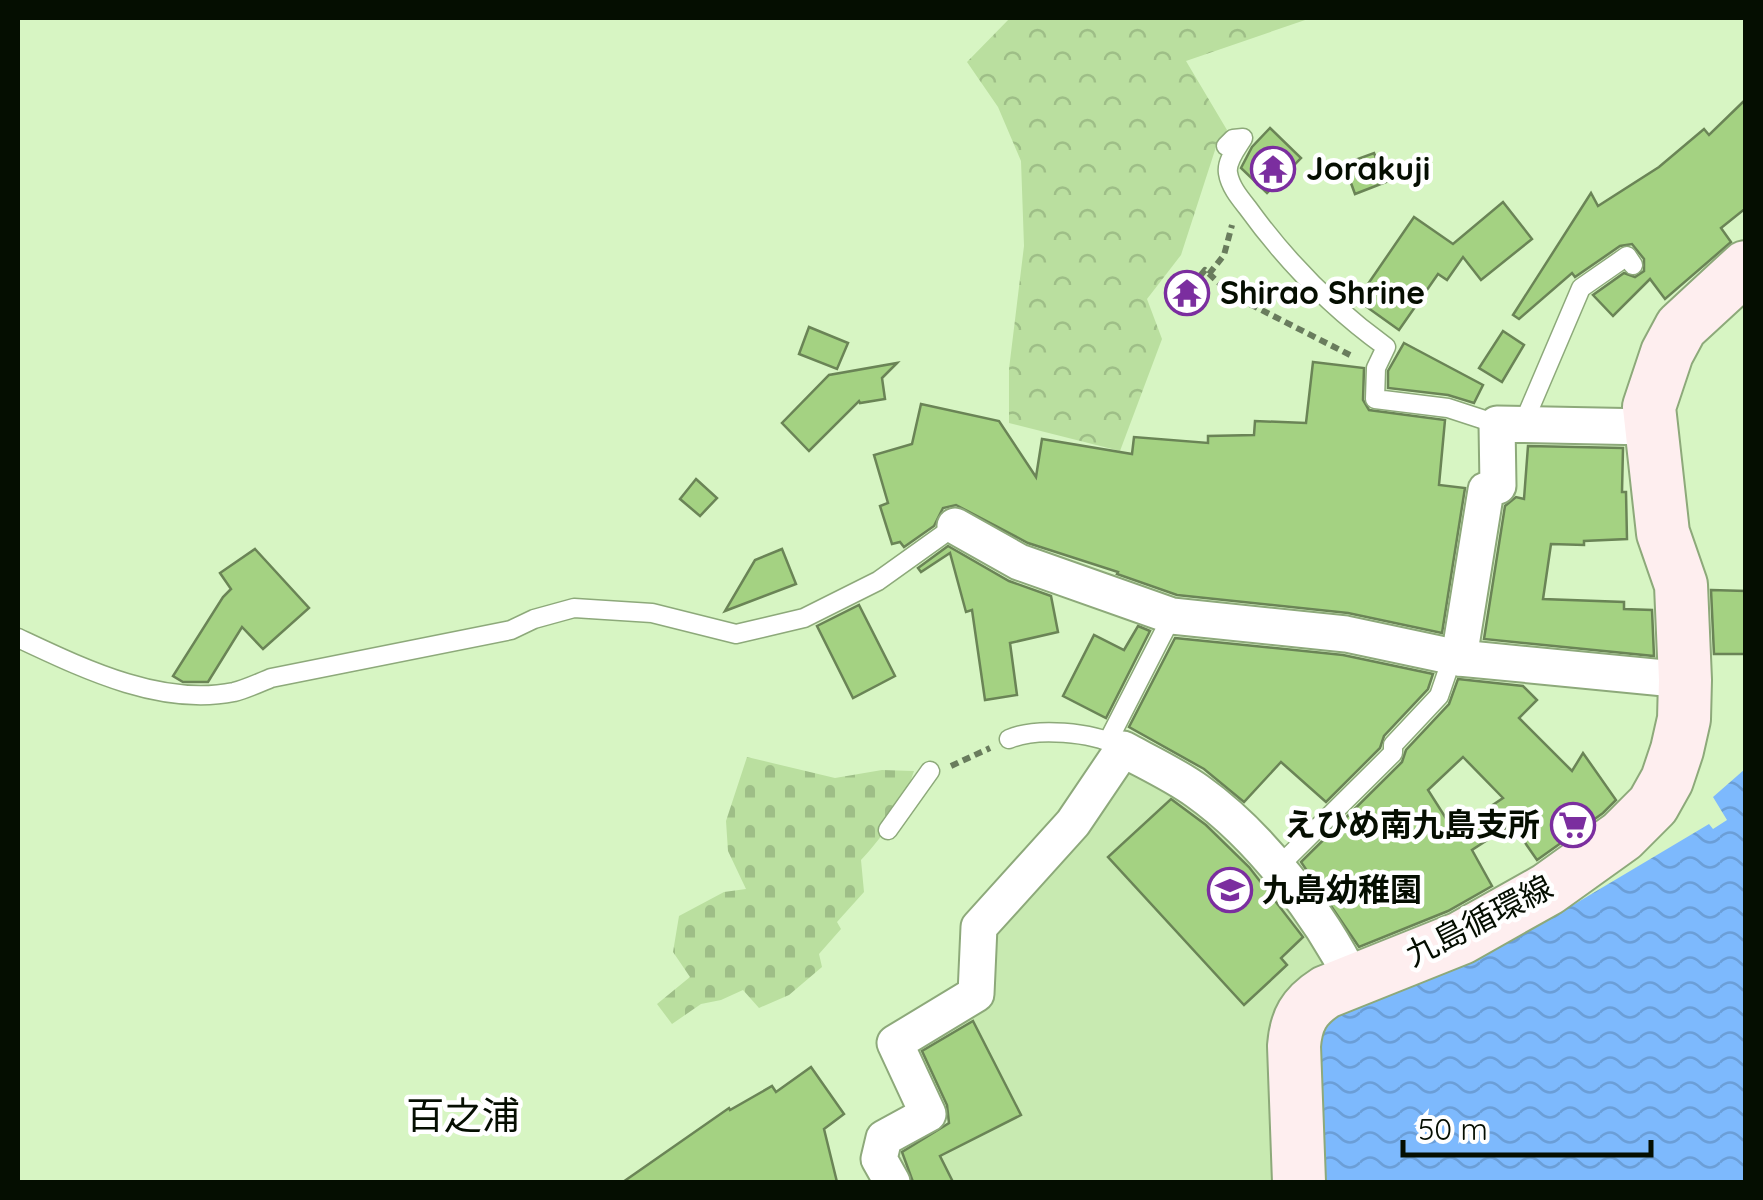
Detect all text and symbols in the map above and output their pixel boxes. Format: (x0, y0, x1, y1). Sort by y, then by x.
temple icon: Jorakuji (1250, 146, 1296, 192)
place label: Jorakuji (1306, 148, 1430, 188)
temple icon: Shirao Shrine (1164, 270, 1210, 316)
place label: Shirao Shrine (1220, 272, 1425, 312)
supermarket icon: えひめ南九島支所 (1550, 802, 1596, 848)
place label: えひめ南九島支所 (1284, 804, 1540, 844)
street label: 九島循環線 (1398, 866, 1559, 974)
school or university icon: 九島幼稚園 (1207, 867, 1253, 913)
place label: 九島幼稚園 (1262, 869, 1422, 909)
district label: 百之浦 (406, 1091, 520, 1139)
scale bar (1403, 1095, 1650, 1157)
text: 50 m (1418, 1110, 1488, 1148)

